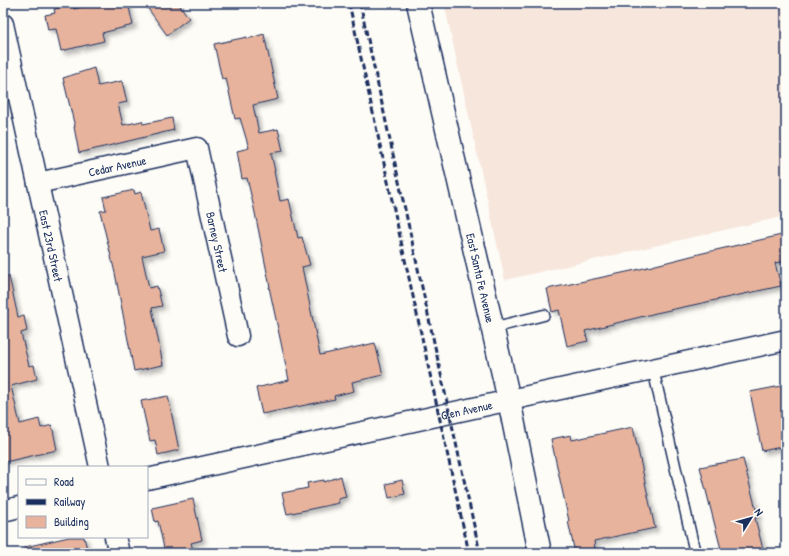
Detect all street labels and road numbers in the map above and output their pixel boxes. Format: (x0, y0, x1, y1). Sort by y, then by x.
street label: Cedar Avenue (87, 151, 148, 180)
street label: East 23rd Street (35, 208, 68, 284)
street label: Barney Street (203, 210, 233, 275)
street label: East Santa Fe Avenue (463, 231, 500, 325)
street label: Glen Avenue (439, 396, 494, 423)

